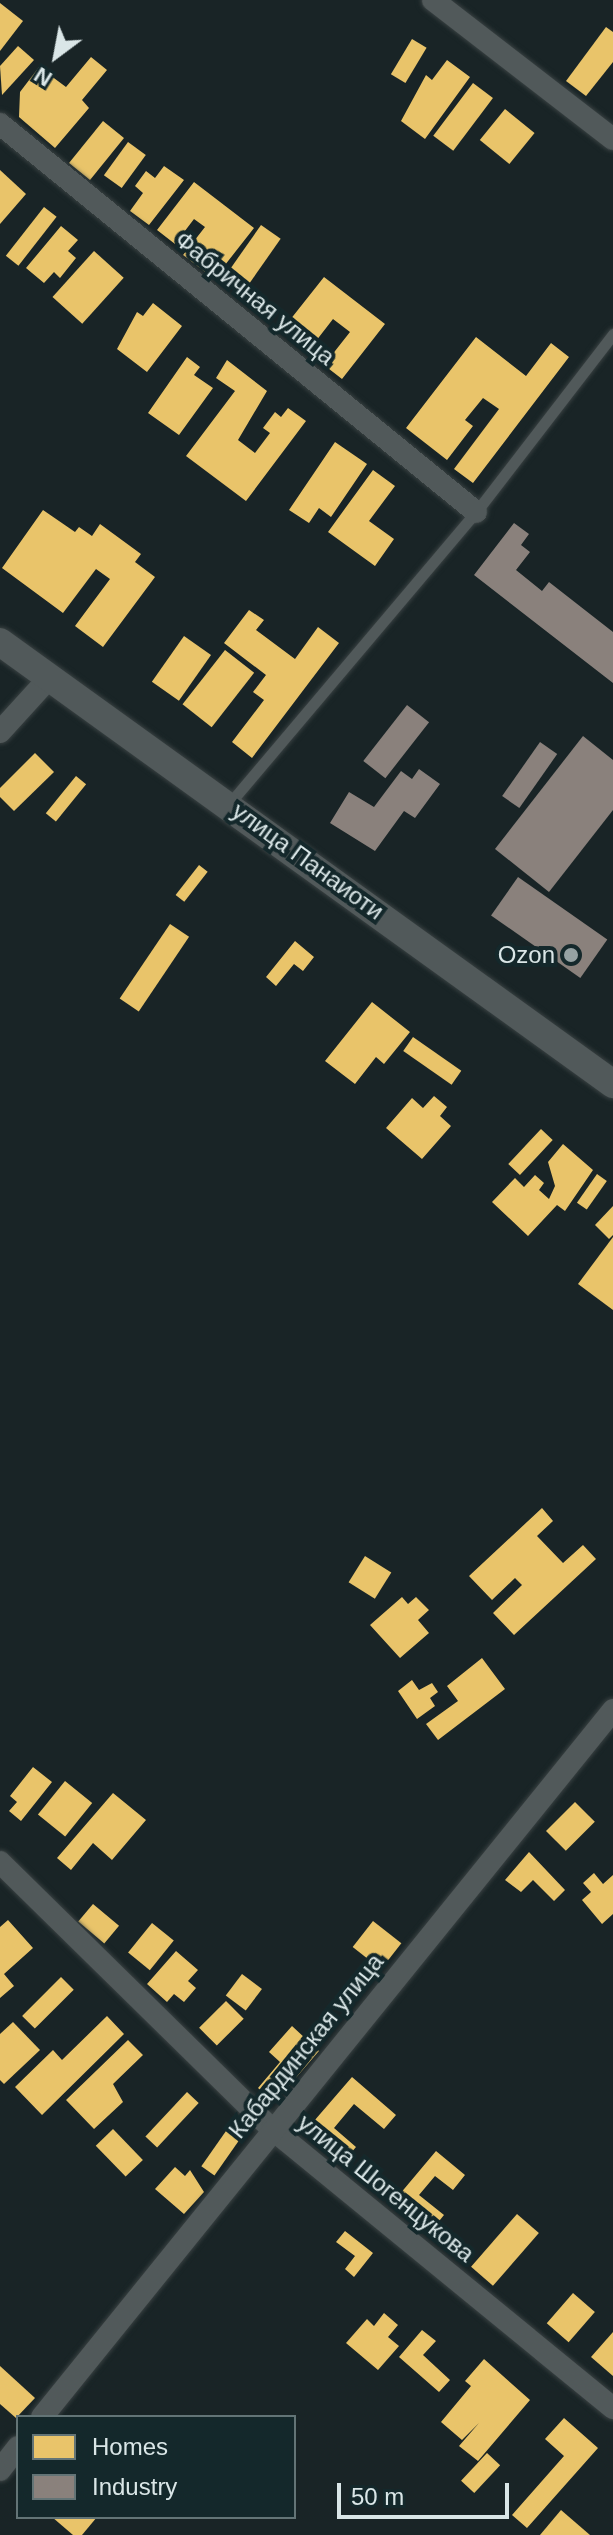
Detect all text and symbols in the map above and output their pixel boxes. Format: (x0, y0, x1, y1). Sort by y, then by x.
north arrow (16, 16, 96, 96)
text: N (30, 62, 56, 92)
street label: Фабричная улица (169, 225, 341, 371)
street label: улица Панаиоти (227, 796, 389, 926)
place label: Ozon (498, 941, 555, 969)
marker: Ozon (562, 946, 580, 964)
street label: Кабардинская улица (223, 1948, 389, 2144)
street label: улица Шогенцукова (292, 2108, 480, 2268)
legend (16, 2415, 296, 2519)
text: Homes (92, 2433, 168, 2460)
scale bar (341, 2467, 513, 2517)
text: Industry (92, 2473, 177, 2500)
text: 50 m (351, 2483, 404, 2510)

